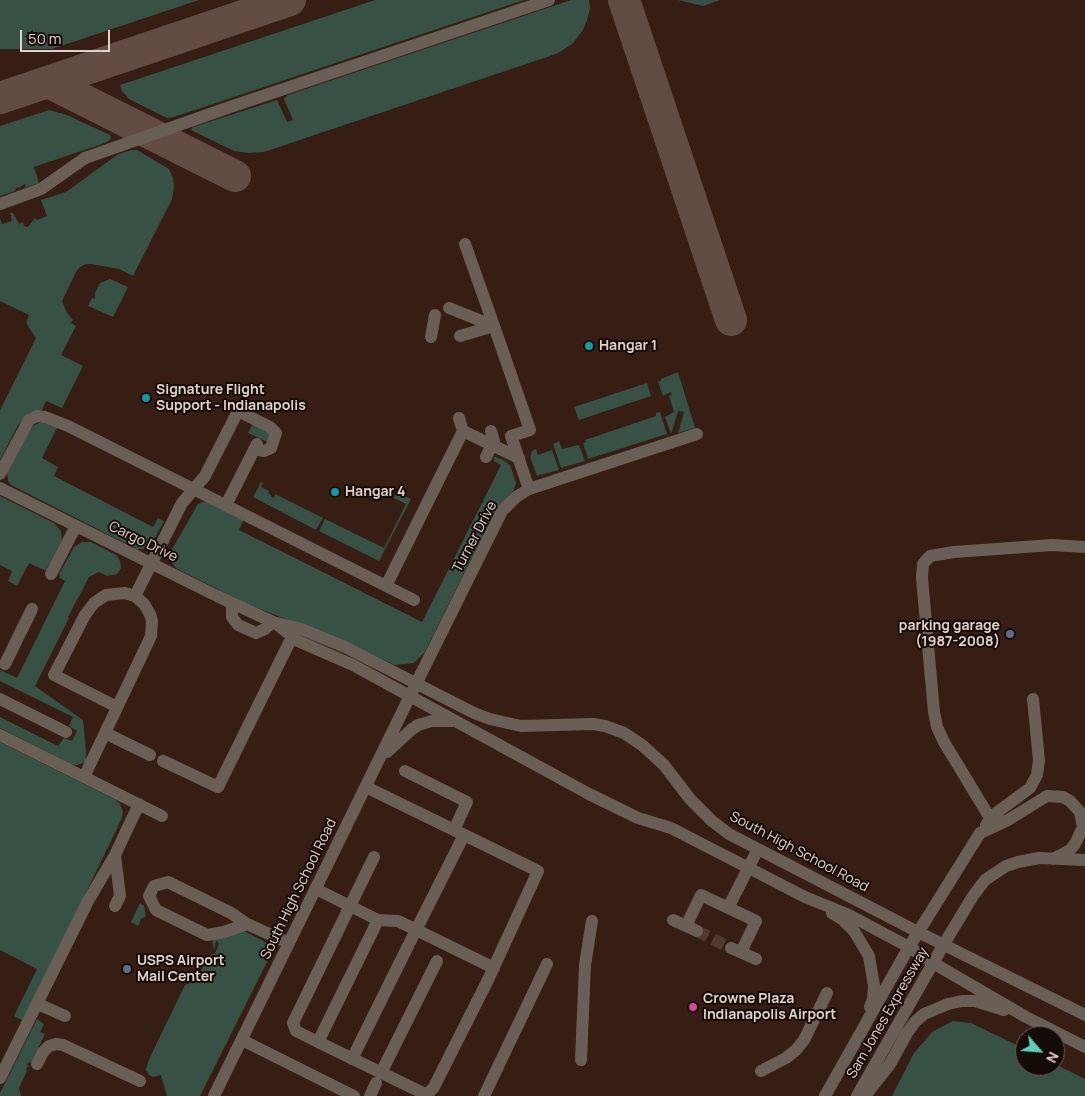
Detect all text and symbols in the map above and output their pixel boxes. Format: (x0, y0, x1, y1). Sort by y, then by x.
scale bar (22, 20, 112, 52)
text: 50 m (28, 28, 62, 49)
place label: Hangar 1 (599, 338, 657, 354)
marker: Hangar 1 (583, 340, 595, 352)
place label: Signature Flight Support - Indianapolis (156, 382, 306, 414)
marker: Signature Flight Support - Indianapolis (140, 392, 152, 404)
place label: Hangar 4 (345, 484, 406, 500)
marker: Hangar 4 (329, 486, 341, 498)
street label: Turner Drive (449, 499, 501, 575)
street label: Cargo Drive (106, 518, 180, 566)
place label: parking garage (1987-2008) (899, 618, 1000, 650)
marker: parking garage (1987-2008) (1004, 628, 1016, 640)
street label: South High School Road (727, 808, 871, 896)
street label: South High School Road (258, 816, 340, 962)
street label: Sam Jones Expressway (844, 944, 932, 1082)
place label: USPS Airport Mail Center (137, 953, 225, 986)
marker: USPS Airport Mail Center (121, 963, 133, 975)
place label: Crowne Plaza Indianapolis Airport (703, 991, 836, 1024)
marker: Crowne Plaza Indianapolis Airport (687, 1001, 699, 1013)
north arrow (1015, 1026, 1065, 1076)
text: N (1042, 1049, 1064, 1066)

